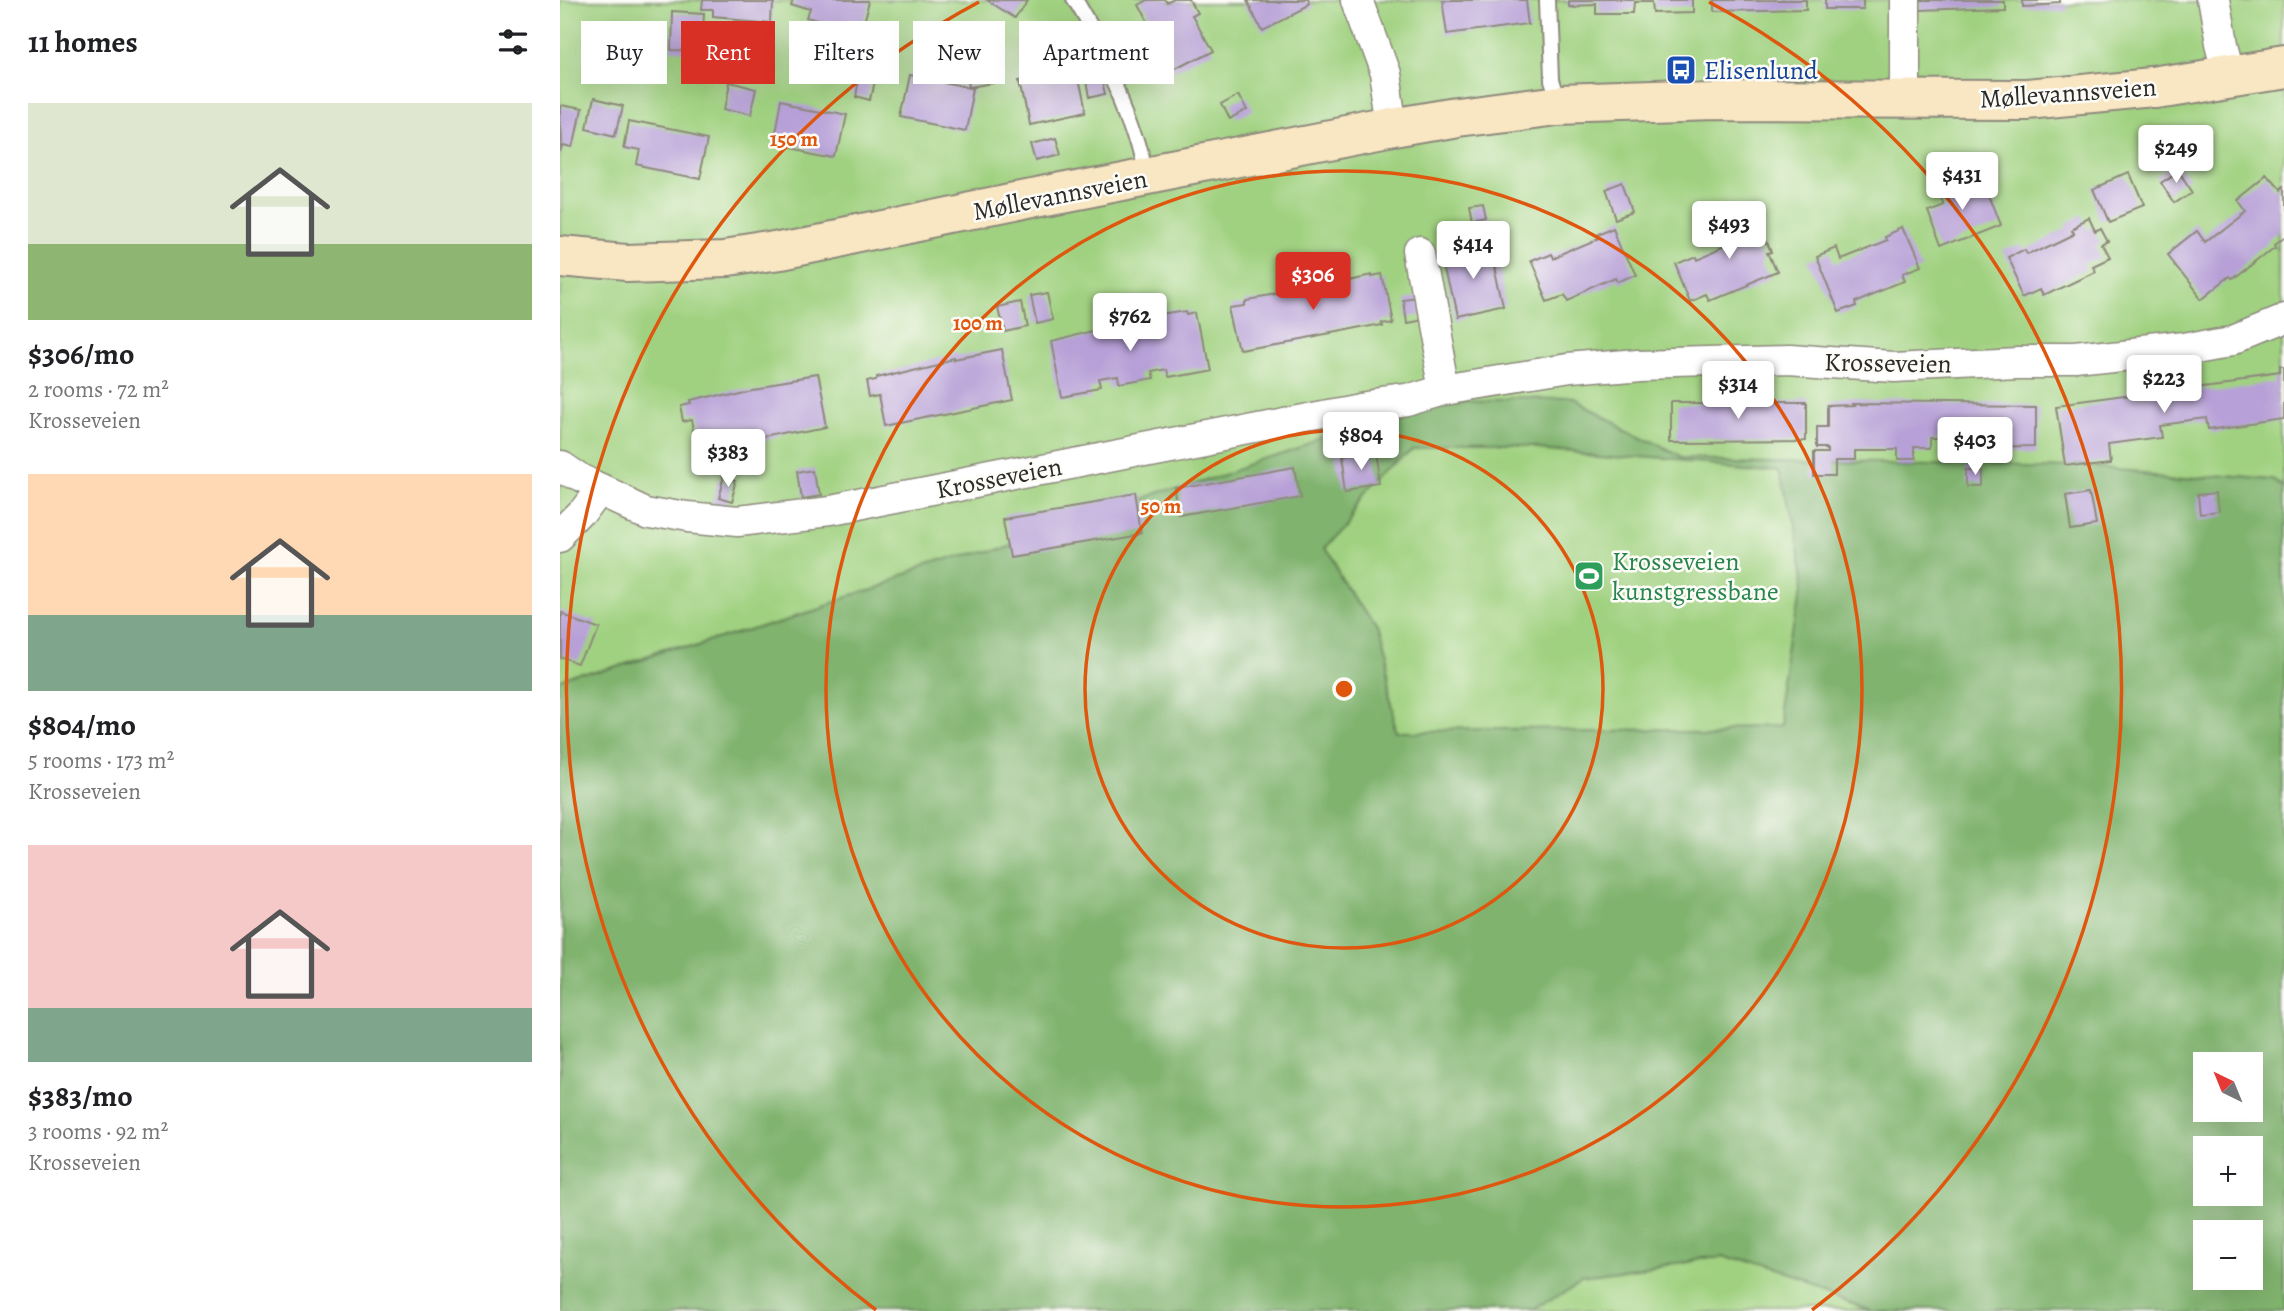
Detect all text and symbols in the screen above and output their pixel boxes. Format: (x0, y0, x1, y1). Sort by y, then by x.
chip: Buy (581, 21, 667, 84)
chip: Rent (681, 21, 775, 84)
chip: Filters (789, 21, 899, 84)
chip: New (913, 21, 1005, 84)
chip: Apartment (1019, 21, 1174, 84)
text: 11 homes (28, 22, 138, 62)
icon: filters (494, 23, 532, 61)
bus stop icon: Elisenlund (1664, 53, 1698, 87)
place label: Elisenlund (1704, 53, 1818, 88)
street label: Møllevannsveien (1978, 69, 2158, 117)
text: 150 m (770, 125, 819, 153)
pin: $249 (2135, 125, 2217, 185)
text: $249 (2154, 132, 2198, 163)
icon: home (217, 149, 343, 275)
pin: $431 (1921, 152, 2003, 212)
text: $431 (1942, 159, 1982, 190)
street label: Møllevannsveien (970, 161, 1150, 229)
pin: $493 (1688, 202, 1770, 261)
text: $493 (1708, 208, 1750, 239)
pin: $414 (1432, 222, 1514, 281)
text: $414 (1453, 228, 1493, 259)
pin: $306 (1272, 252, 1354, 312)
text: $306 (1292, 259, 1334, 290)
pin: $762 (1089, 294, 1171, 353)
text: $762 (1109, 300, 1151, 331)
text: 100 m (953, 309, 1003, 337)
text: $306/mo (28, 334, 134, 374)
street label: Krosseveien (1824, 344, 1952, 382)
pin: $223 (2123, 356, 2205, 415)
pin: $314 (1697, 362, 1779, 421)
text: $223 (2143, 362, 2185, 393)
text: $314 (1718, 368, 1758, 399)
text: 2 rooms · 72 m² (28, 374, 169, 405)
text: Krosseveien (28, 405, 141, 436)
pin: $804 (1320, 412, 1402, 472)
pin: $403 (1934, 418, 2016, 477)
text: $804 (1339, 419, 1383, 450)
text: $403 (1954, 424, 1997, 455)
pin: $383 (687, 430, 769, 489)
text: $383 (707, 436, 749, 467)
street label: Krosseveien (933, 449, 1065, 507)
text: 50 m (1141, 492, 1182, 520)
icon: home (217, 520, 343, 646)
place label: Krosseveien kunstgressbane (1612, 544, 1779, 609)
sports icon: Krosseveien kunstgressbane (1572, 559, 1606, 593)
centre of rings (1332, 677, 1356, 701)
text: $804/mo (28, 705, 136, 745)
text: 5 rooms · 173 m² (28, 745, 174, 776)
text: Krosseveien (28, 776, 141, 807)
icon: home (217, 891, 343, 1017)
north arrow (2193, 1052, 2263, 1122)
map controls (2193, 1052, 2263, 1290)
text: $383/mo (28, 1076, 133, 1116)
text: 3 rooms · 92 m² (28, 1116, 168, 1147)
button: + (2193, 1136, 2263, 1206)
text: Krosseveien (28, 1147, 141, 1178)
button: − (2193, 1220, 2263, 1290)

